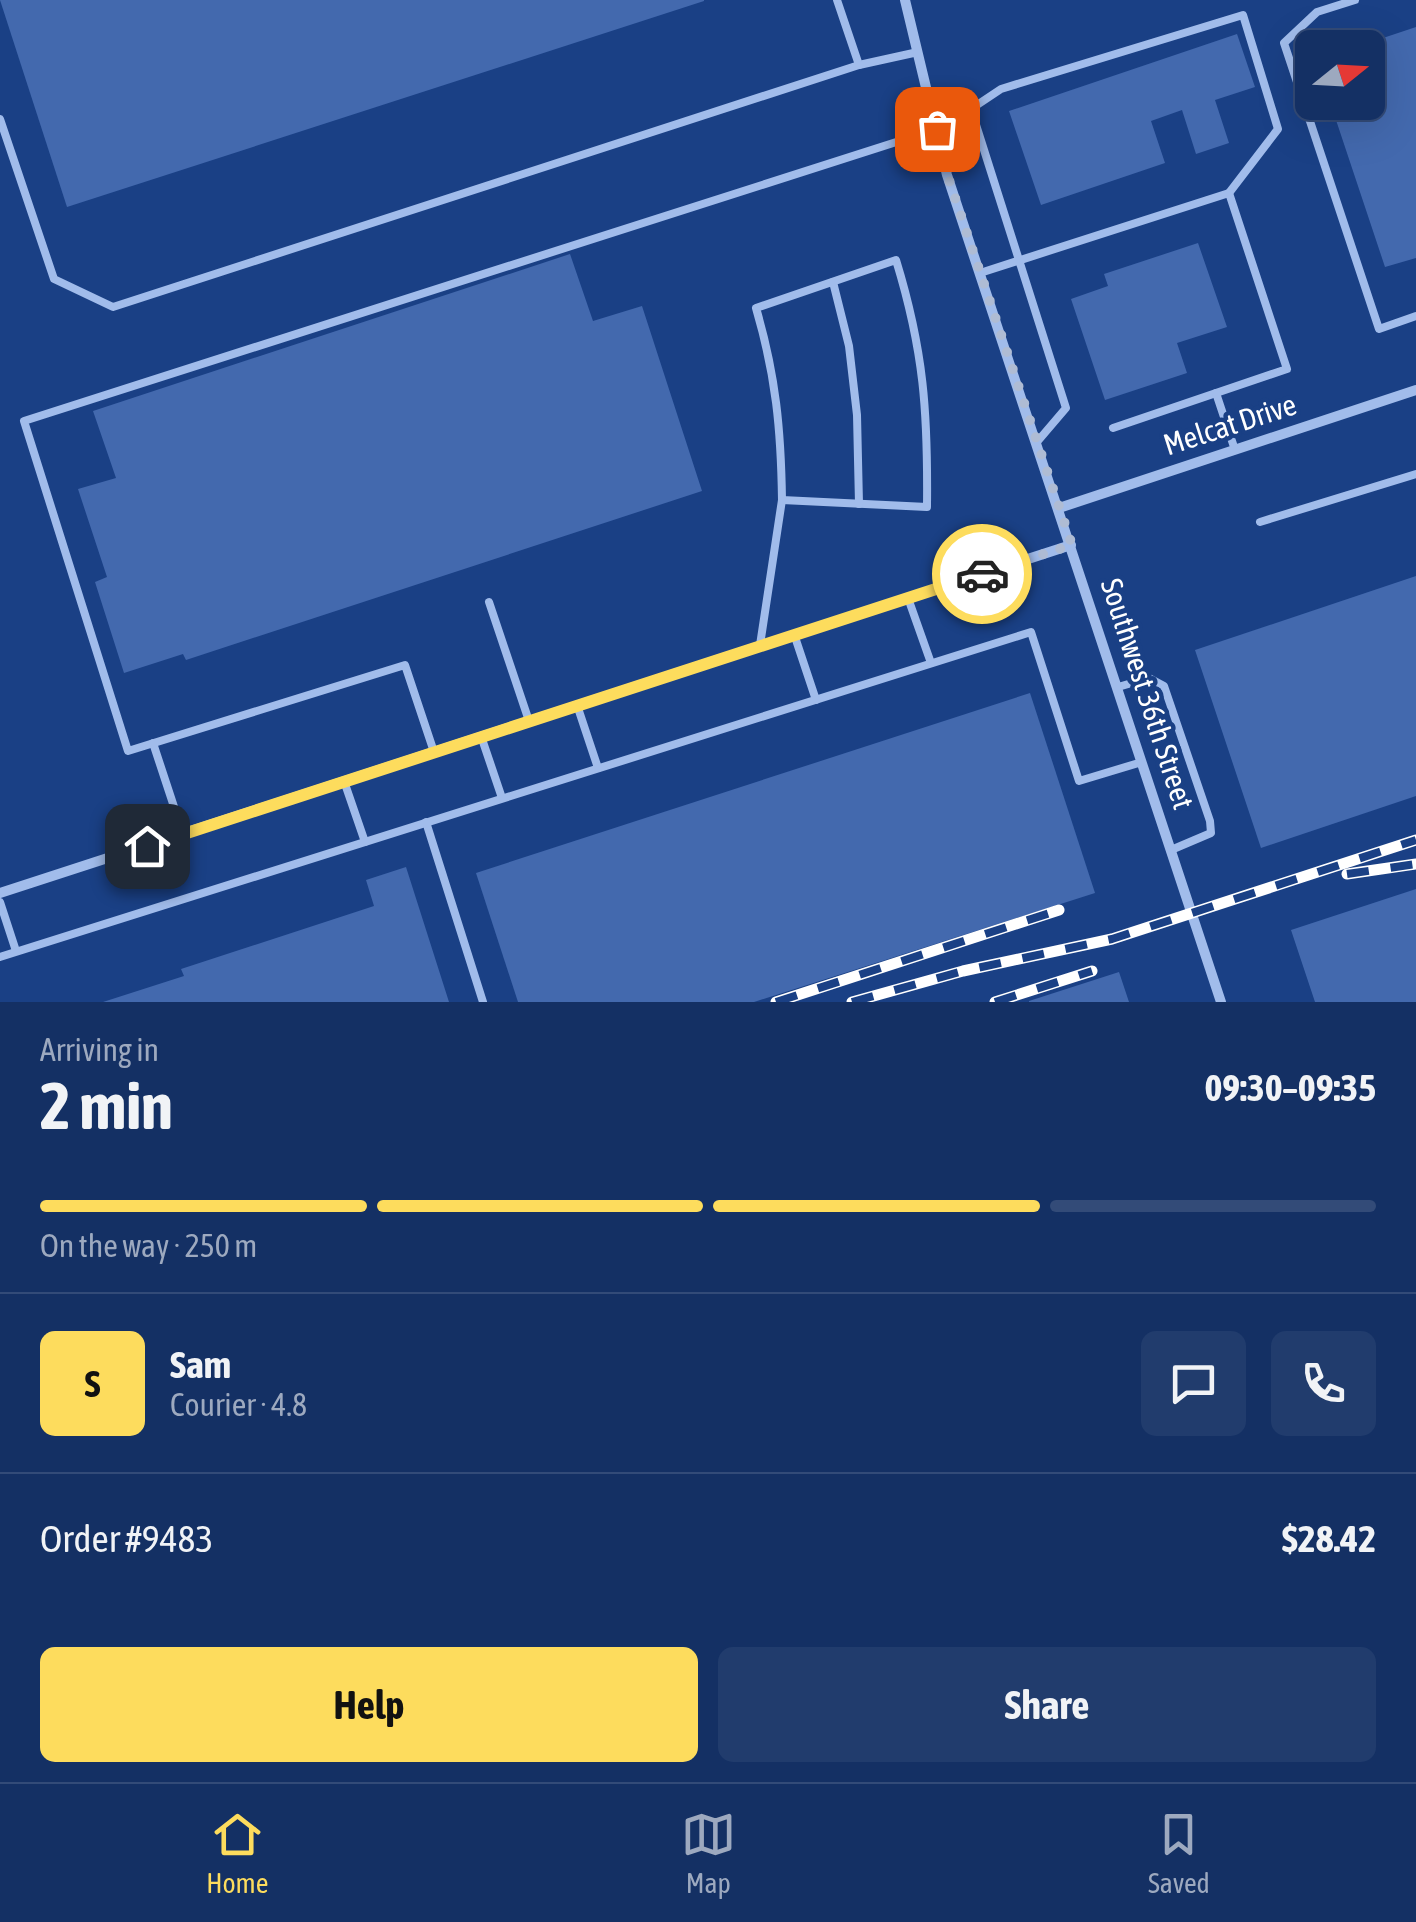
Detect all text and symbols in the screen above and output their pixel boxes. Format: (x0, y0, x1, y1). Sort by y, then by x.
north arrow (1295, 30, 1385, 120)
map controls (1295, 30, 1385, 120)
pin (895, 87, 980, 172)
icon: bag (910, 102, 965, 157)
street label: Melcat Drive (1159, 387, 1300, 461)
courier (932, 524, 1032, 624)
icon: car (955, 547, 1010, 602)
street label: Southwest 36th Street (1095, 574, 1201, 813)
pin (105, 804, 190, 889)
icon: home (120, 819, 175, 874)
text: Arriving in (40, 1031, 159, 1068)
text: 09:30–09:35 (1204, 1066, 1376, 1109)
text: 2 min (40, 1068, 173, 1143)
text: On the way · 250 m (40, 1227, 257, 1264)
button: chat (1141, 1331, 1246, 1436)
button: phone (1271, 1331, 1376, 1436)
text: Sam (170, 1343, 231, 1386)
text: S (85, 1362, 100, 1405)
text: Courier · 4.8 (170, 1386, 307, 1423)
text: Order #9483 (40, 1517, 213, 1560)
text: $28.42 (1282, 1517, 1376, 1560)
button: Help (40, 1647, 698, 1762)
button: Share (718, 1647, 1376, 1762)
tab: Home (206, 1807, 268, 1899)
tab: Map (681, 1807, 736, 1899)
tab: Saved (1148, 1807, 1210, 1899)

